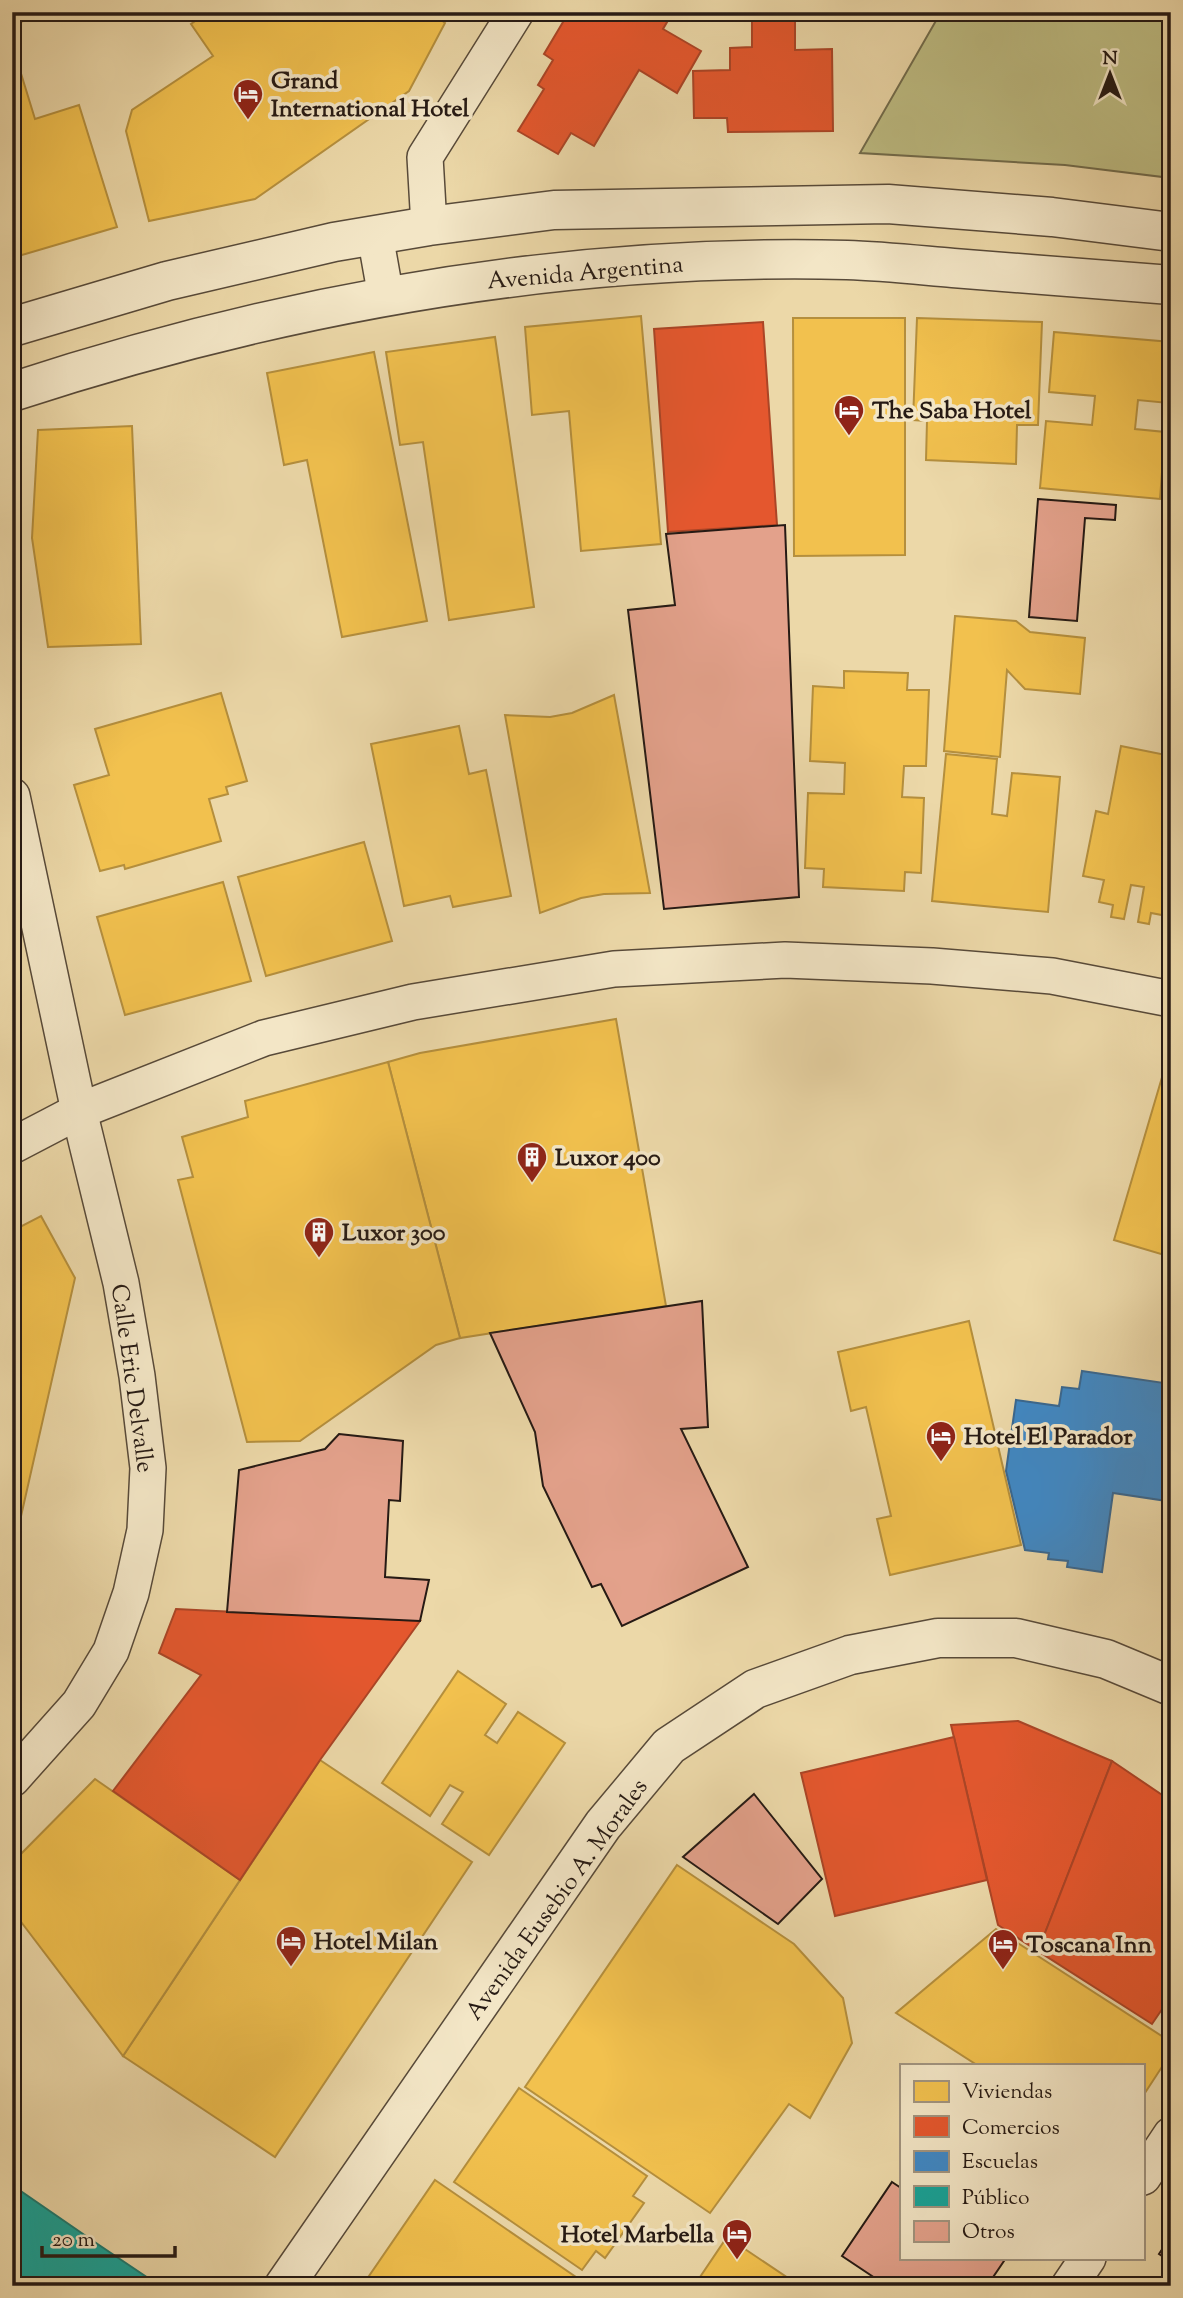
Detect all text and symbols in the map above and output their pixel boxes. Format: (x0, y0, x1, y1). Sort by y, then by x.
north arrow (1074, 38, 1144, 108)
text: N (1102, 46, 1118, 73)
place label: Grand International Hotel (271, 65, 470, 127)
hotel icon: Grand International Hotel (231, 77, 265, 121)
street label: Avenida Argentina (486, 248, 685, 300)
hotel icon: The Saba Hotel (832, 393, 866, 437)
place label: The Saba Hotel (872, 395, 1032, 429)
building icon: Luxor 400 (515, 1140, 549, 1184)
place label: Luxor 400 (555, 1142, 661, 1176)
building icon: Luxor 300 (302, 1215, 336, 1259)
place label: Luxor 300 (342, 1217, 446, 1251)
street label: Calle Eric Delvalle (101, 1282, 161, 1475)
hotel icon: Hotel El Parador (924, 1419, 958, 1463)
place label: Hotel El Parador (964, 1421, 1133, 1455)
street label: Avenida Eusebio A. Morales (458, 1772, 657, 2028)
hotel icon: Hotel Milan (274, 1924, 308, 1968)
place label: Hotel Milan (314, 1926, 439, 1960)
hotel icon: Toscana Inn (986, 1927, 1020, 1971)
place label: Toscana Inn (1026, 1929, 1153, 1963)
legend (900, 2064, 1144, 2260)
text: Viviendas (962, 2078, 1052, 2108)
text: Comercios (962, 2114, 1060, 2144)
text: Escuelas (962, 2148, 1038, 2178)
text: Público (962, 2184, 1030, 2214)
scale bar (42, 2214, 175, 2258)
hotel icon: Hotel Marbella (720, 2217, 754, 2261)
text: Otros (962, 2218, 1015, 2248)
place label: Hotel Marbella (561, 2219, 715, 2253)
text: 20 m (52, 2226, 95, 2256)

